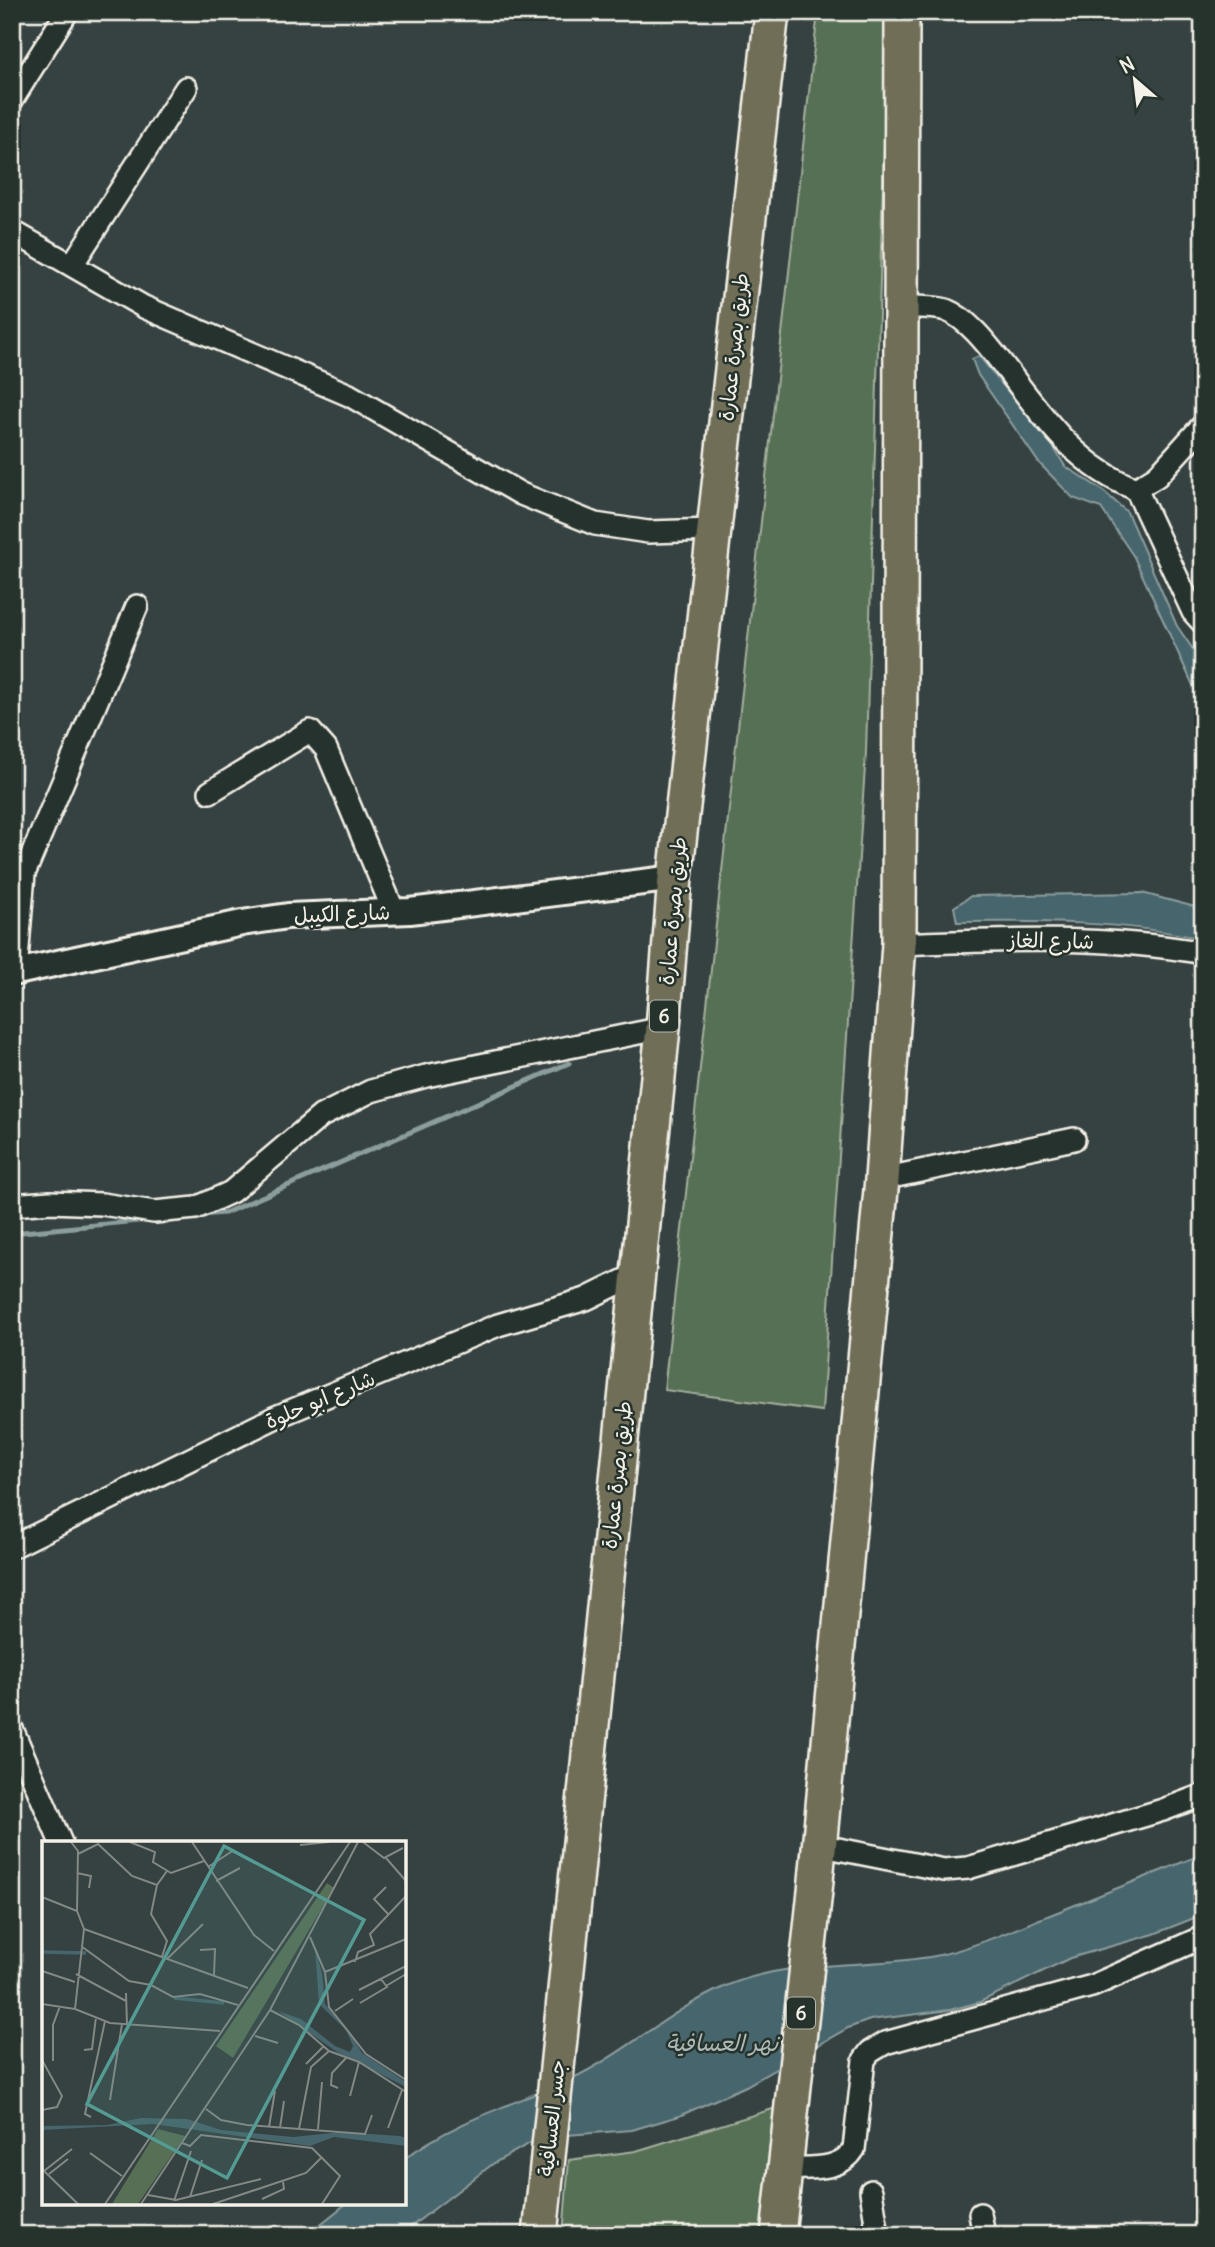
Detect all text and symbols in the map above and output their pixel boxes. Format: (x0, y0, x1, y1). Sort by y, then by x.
north arrow (1100, 46, 1170, 116)
text: N (1116, 51, 1138, 79)
street label: طريق بصرة عمارة (712, 272, 755, 422)
street label: طريق بصرة عمارة (653, 836, 692, 986)
street label: شارع الكيبل (293, 898, 391, 931)
street label: شارع الغاز (1006, 926, 1094, 957)
road number: 6 (650, 1000, 678, 1032)
street label: شارع ابو حلوة (261, 1364, 380, 1437)
street label: طريق بصرة عمارة (595, 1400, 638, 1550)
inset map (42, 1841, 406, 2205)
road number: 6 (787, 1997, 815, 2028)
water label: نهر العسافية (666, 2028, 780, 2057)
street label: جسر العسافية (532, 2058, 571, 2178)

